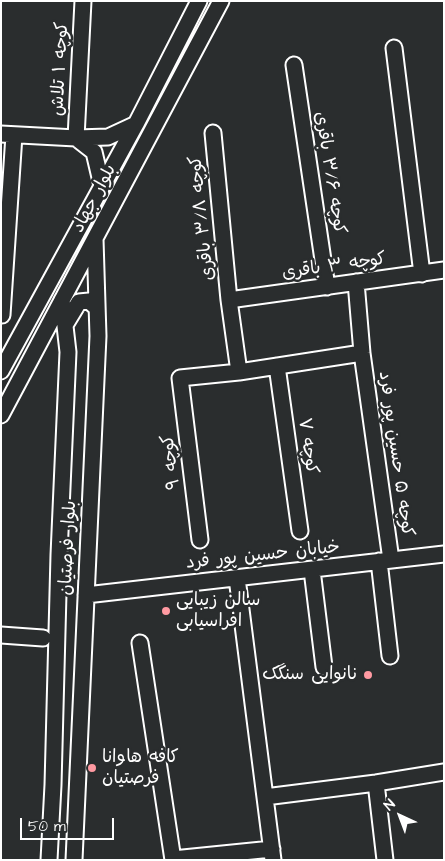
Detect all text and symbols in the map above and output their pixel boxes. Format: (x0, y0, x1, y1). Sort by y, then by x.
street label: کوچه ۱ تلاش (48, 21, 74, 117)
street label: کوچه ۳/۶ باقری (309, 110, 349, 236)
street label: کوچه ۳/۸ باقری (186, 155, 220, 281)
street label: بلوار جهاد (68, 161, 122, 237)
street label: کوچه ۳ باقری (281, 249, 387, 285)
street label: کوچه ۵ حسین پور فرد (373, 370, 417, 538)
street label: کوچه ۷ (292, 416, 322, 476)
street label: کوچه ۹ (158, 433, 186, 491)
street label: بلوار فرصتیان (56, 500, 82, 596)
street label: خیابان حسین پور فرد (185, 537, 341, 575)
place label: سالن زیبایی افراسیابی (176, 590, 260, 632)
marker: سالن زیبایی افراسیابی (160, 605, 172, 617)
place label: نانوایی سنگک (262, 664, 358, 686)
marker: نانوایی سنگک (362, 669, 374, 681)
place label: کافه هاوانا فرصتیان (102, 747, 179, 790)
marker: کافه هاوانا فرصتیان (86, 762, 98, 774)
north arrow (375, 791, 425, 841)
text: N (380, 795, 400, 815)
scale bar (22, 808, 116, 840)
text: 50 m (28, 816, 66, 837)

